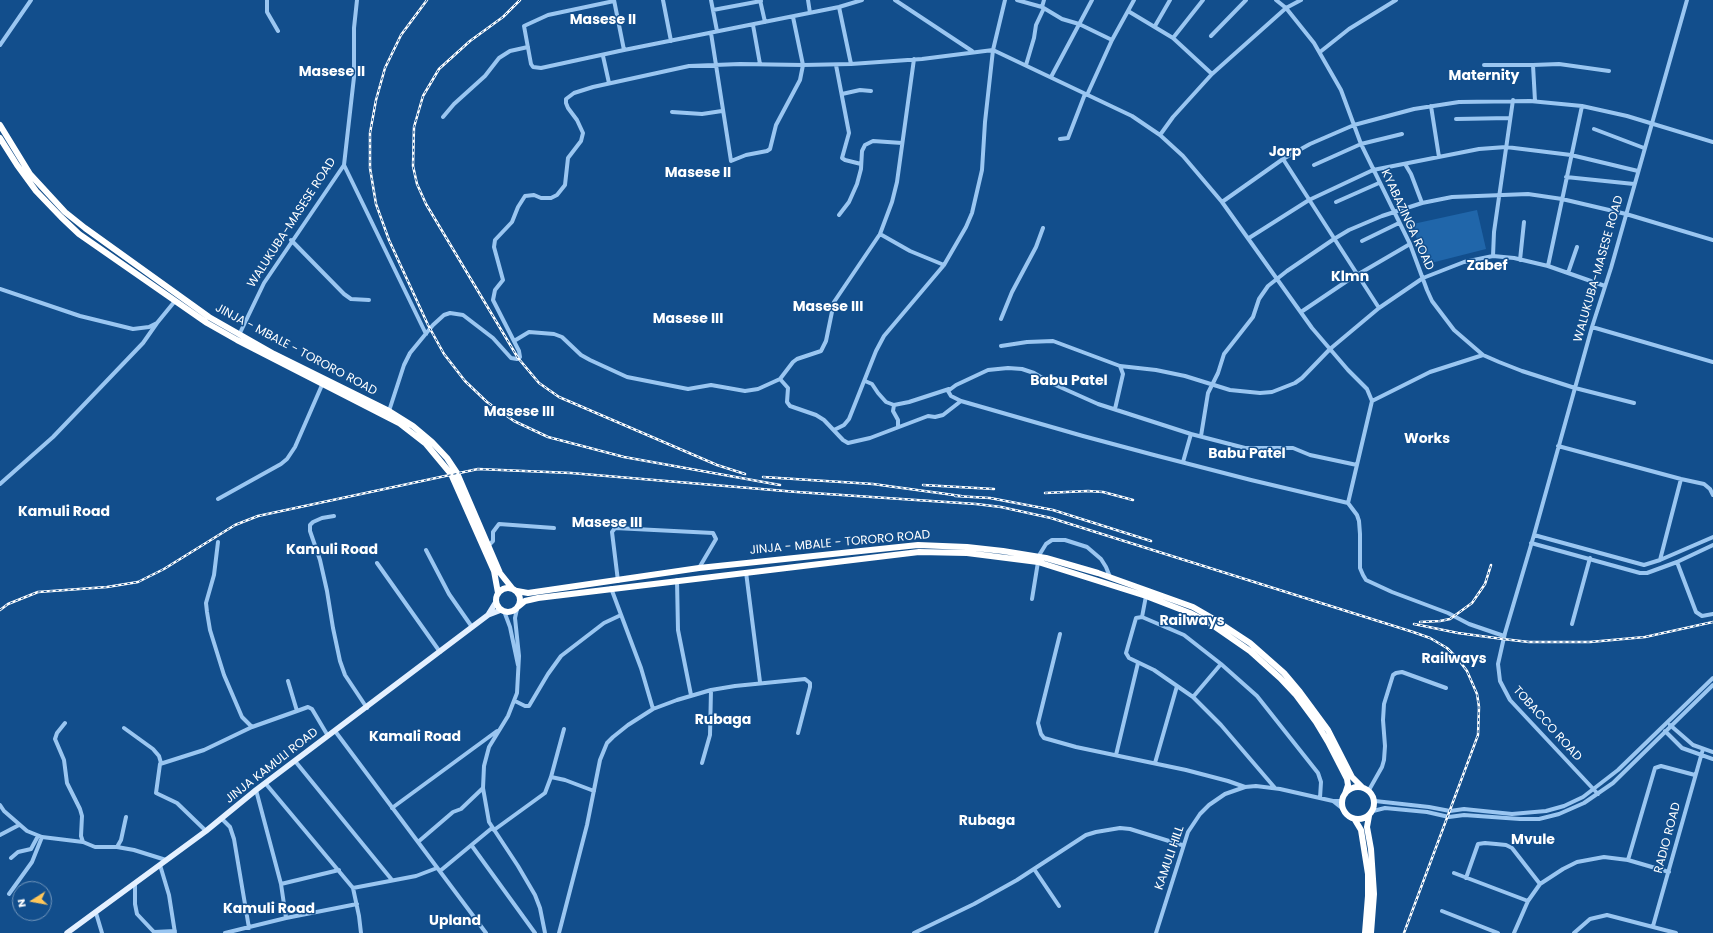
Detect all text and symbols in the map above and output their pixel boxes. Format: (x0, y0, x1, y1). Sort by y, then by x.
district label: Masese II (570, 12, 636, 28)
district label: Masese II (299, 64, 365, 80)
district label: Maternity (1449, 68, 1519, 84)
district label: Jorp (1269, 144, 1301, 160)
street label: WALUKUBA-MASESE ROAD (245, 155, 339, 291)
district label: Masese II (665, 165, 731, 181)
street label: KYABAZINGA ROAD (1377, 167, 1437, 273)
street label: WALUKUBA-MASESE ROAD (1571, 194, 1627, 344)
district label: Zabef (1466, 258, 1508, 274)
district label: Klmn (1331, 269, 1369, 285)
district label: Masese III (793, 299, 863, 315)
street label: JINJA - MBALE - TORORO ROAD (213, 301, 379, 399)
district label: Masese III (653, 311, 723, 327)
district label: Babu Patel (1030, 373, 1108, 389)
district label: Masese III (484, 404, 554, 420)
district label: Works (1404, 431, 1450, 447)
district label: Babu Patel (1208, 446, 1286, 462)
district label: Kamuli Road (18, 504, 110, 520)
district label: Masese III (572, 515, 642, 531)
street label: JINJA - MBALE - TORORO ROAD (749, 528, 931, 558)
district label: Kamuli Road (286, 542, 378, 558)
district label: Railways (1159, 613, 1225, 629)
district label: Railways (1421, 651, 1487, 667)
street label: TOBACCO ROAD (1510, 684, 1584, 764)
district label: Rubaga (695, 712, 751, 728)
street label: JINJA KAMULI ROAD (223, 725, 321, 807)
district label: Kamali Road (369, 729, 461, 745)
street label: RADIO ROAD (1652, 801, 1684, 875)
district label: Rubaga (959, 813, 1015, 829)
street label: KAMULI HILL (1152, 824, 1188, 892)
district label: Mvule (1511, 832, 1555, 848)
north arrow (12, 881, 52, 921)
text: N (13, 898, 30, 909)
district label: Kamuli Road (223, 901, 315, 917)
district label: Upland (429, 913, 481, 929)

